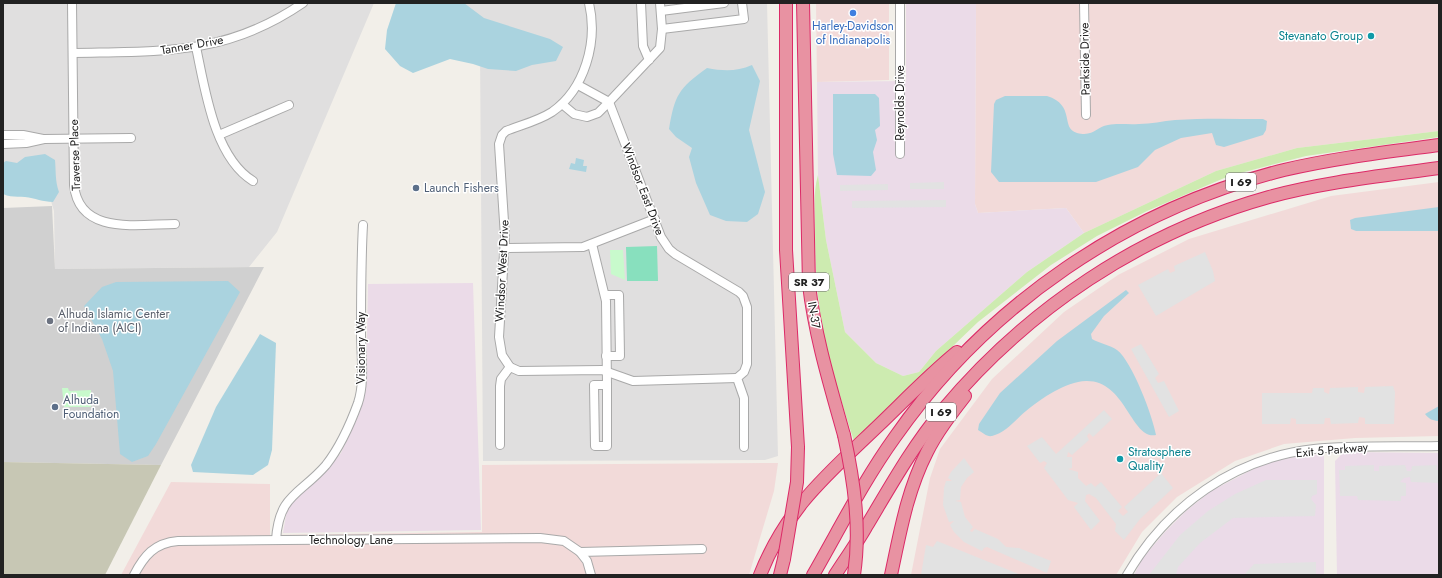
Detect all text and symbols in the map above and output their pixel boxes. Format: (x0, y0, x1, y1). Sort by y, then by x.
marker: Harley-Davidson of Indianapolis (848, 8, 858, 18)
place label: Harley-Davidson of Indianapolis (812, 17, 894, 49)
street label: Parkside Drive (1075, 23, 1095, 95)
place label: Stevanato Group (1278, 27, 1363, 45)
street label: Tanner Drive (159, 31, 225, 59)
marker: Stevanato Group (1366, 31, 1376, 41)
street label: Reynolds Drive (891, 65, 909, 141)
street label: Traverse Place (65, 119, 85, 191)
street label: Windsor East Drive (617, 140, 669, 238)
road number: I 69 (1226, 173, 1256, 191)
place label: Launch Fishers (424, 179, 499, 197)
marker: Launch Fishers (411, 183, 421, 193)
street label: Windsor West Drive (490, 219, 514, 323)
road number: SR 37 (789, 273, 829, 291)
street label: IN-37 (803, 300, 825, 331)
place label: Alhuda Islamic Center of Indiana (AICI) (58, 305, 170, 337)
street label: Visionary Way (352, 311, 370, 384)
marker: Alhuda Islamic Center of Indiana (AICI) (45, 316, 55, 326)
place label: Alhuda Foundation (63, 391, 119, 423)
marker: Alhuda Foundation (50, 402, 60, 412)
road number: I 69 (926, 403, 956, 421)
street label: Exit 5 Parkway (1295, 438, 1370, 462)
place label: Stratosphere Quality (1128, 443, 1191, 475)
marker: Stratosphere Quality (1115, 454, 1125, 464)
street label: Technology Lane (309, 531, 393, 549)

